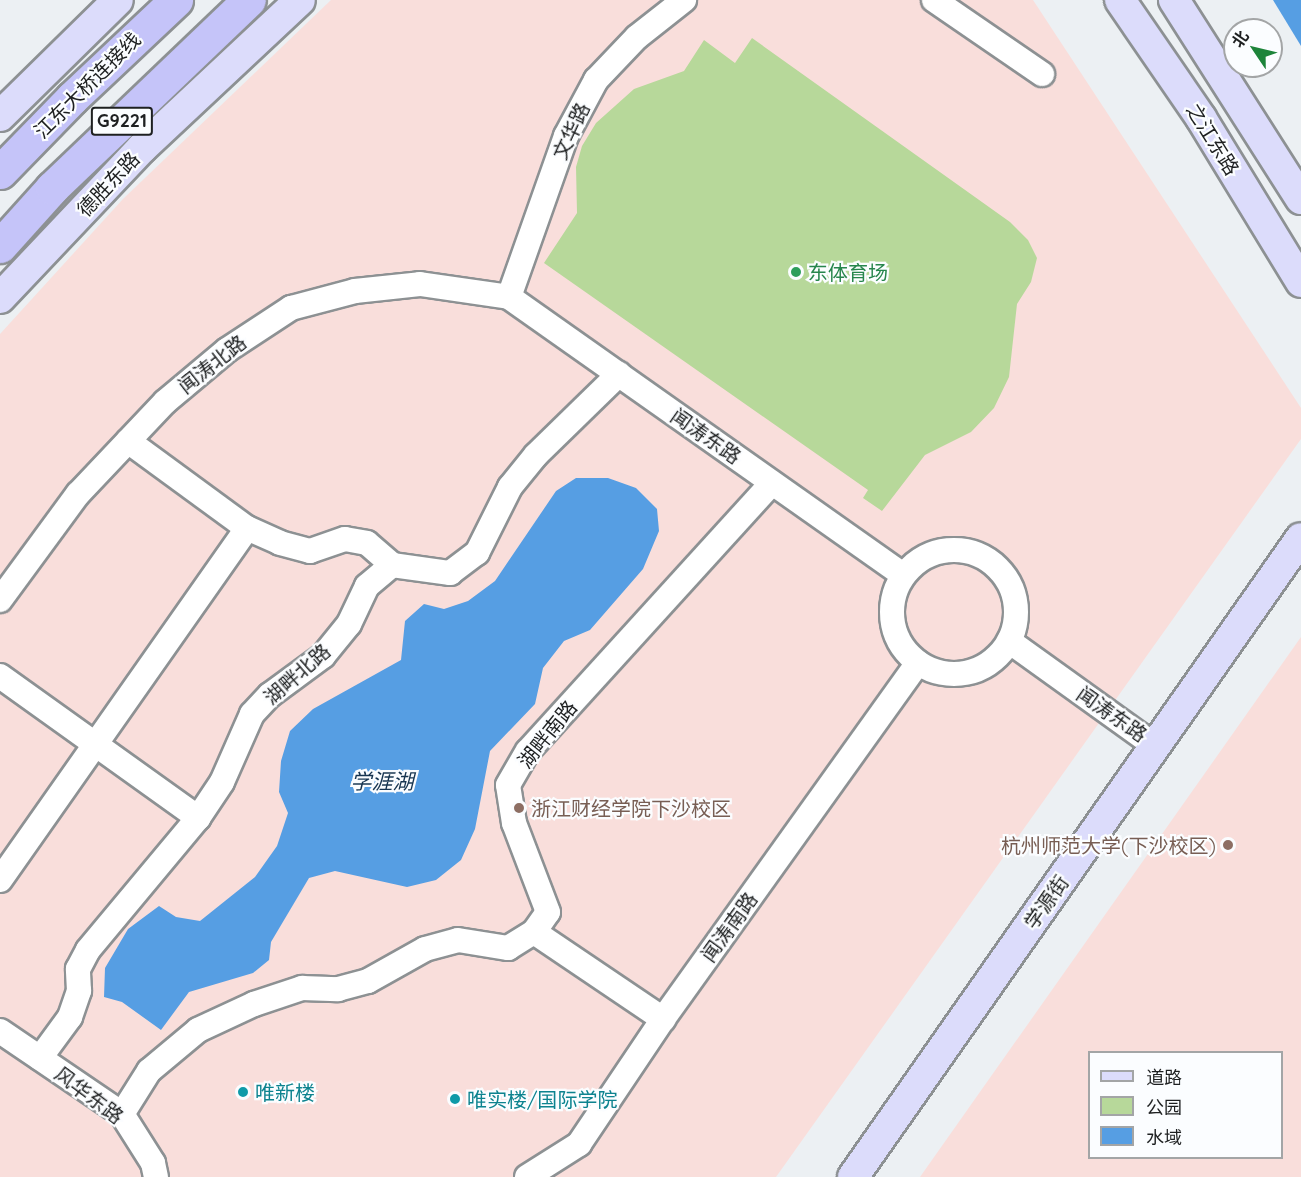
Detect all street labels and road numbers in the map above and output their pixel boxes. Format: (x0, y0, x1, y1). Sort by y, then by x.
street label: 江东大桥连接线 (29, 27, 145, 143)
street label: 文华路 (547, 99, 595, 163)
street label: 之江东路 (1182, 99, 1244, 179)
road number: G9221 (90, 106, 154, 136)
street label: 德胜东路 (72, 147, 144, 221)
street label: 闻涛北路 (173, 330, 251, 398)
street label: 闻涛东路 (666, 403, 746, 469)
street label: 湖畔北路 (259, 639, 335, 709)
street label: 闻涛东路 (1072, 681, 1152, 747)
street label: 湖畔南路 (513, 695, 581, 773)
street label: 学源街 (1019, 871, 1073, 933)
street label: 闻涛南路 (696, 888, 762, 966)
street label: 风华东路 (50, 1061, 128, 1129)

